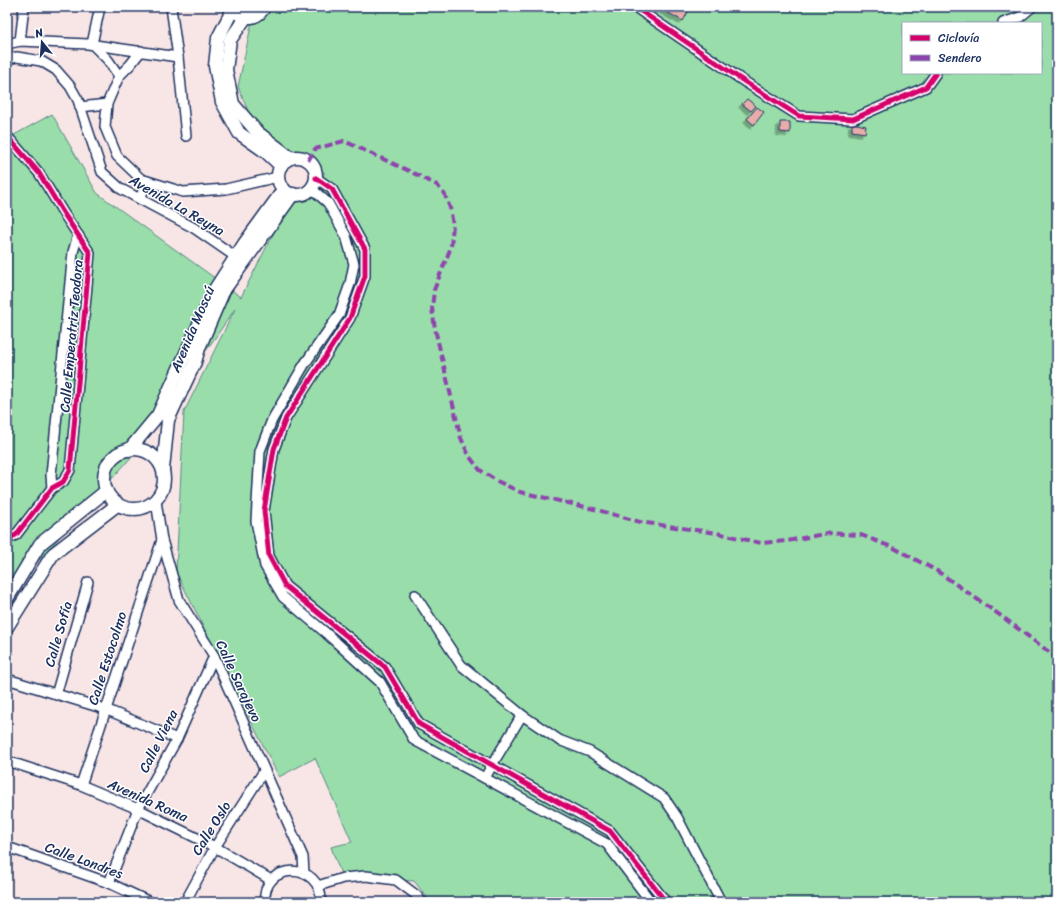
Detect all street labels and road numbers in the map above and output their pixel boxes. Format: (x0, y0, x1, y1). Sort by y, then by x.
street label: Avenida La Reyna (123, 167, 229, 243)
street label: Calle Emperatriz Teodora (52, 259, 91, 413)
street label: Avenida Moscú (163, 282, 222, 377)
street label: Calle Sofía (37, 598, 80, 670)
street label: Calle Estocolmo (81, 608, 134, 708)
street label: Calle Sarajevo (209, 636, 269, 727)
street label: Calle Viena (132, 704, 186, 777)
street label: Avenida Roma (103, 771, 193, 830)
street label: Calle Oslo (185, 796, 238, 860)
street label: Calle Londres (41, 835, 127, 886)

